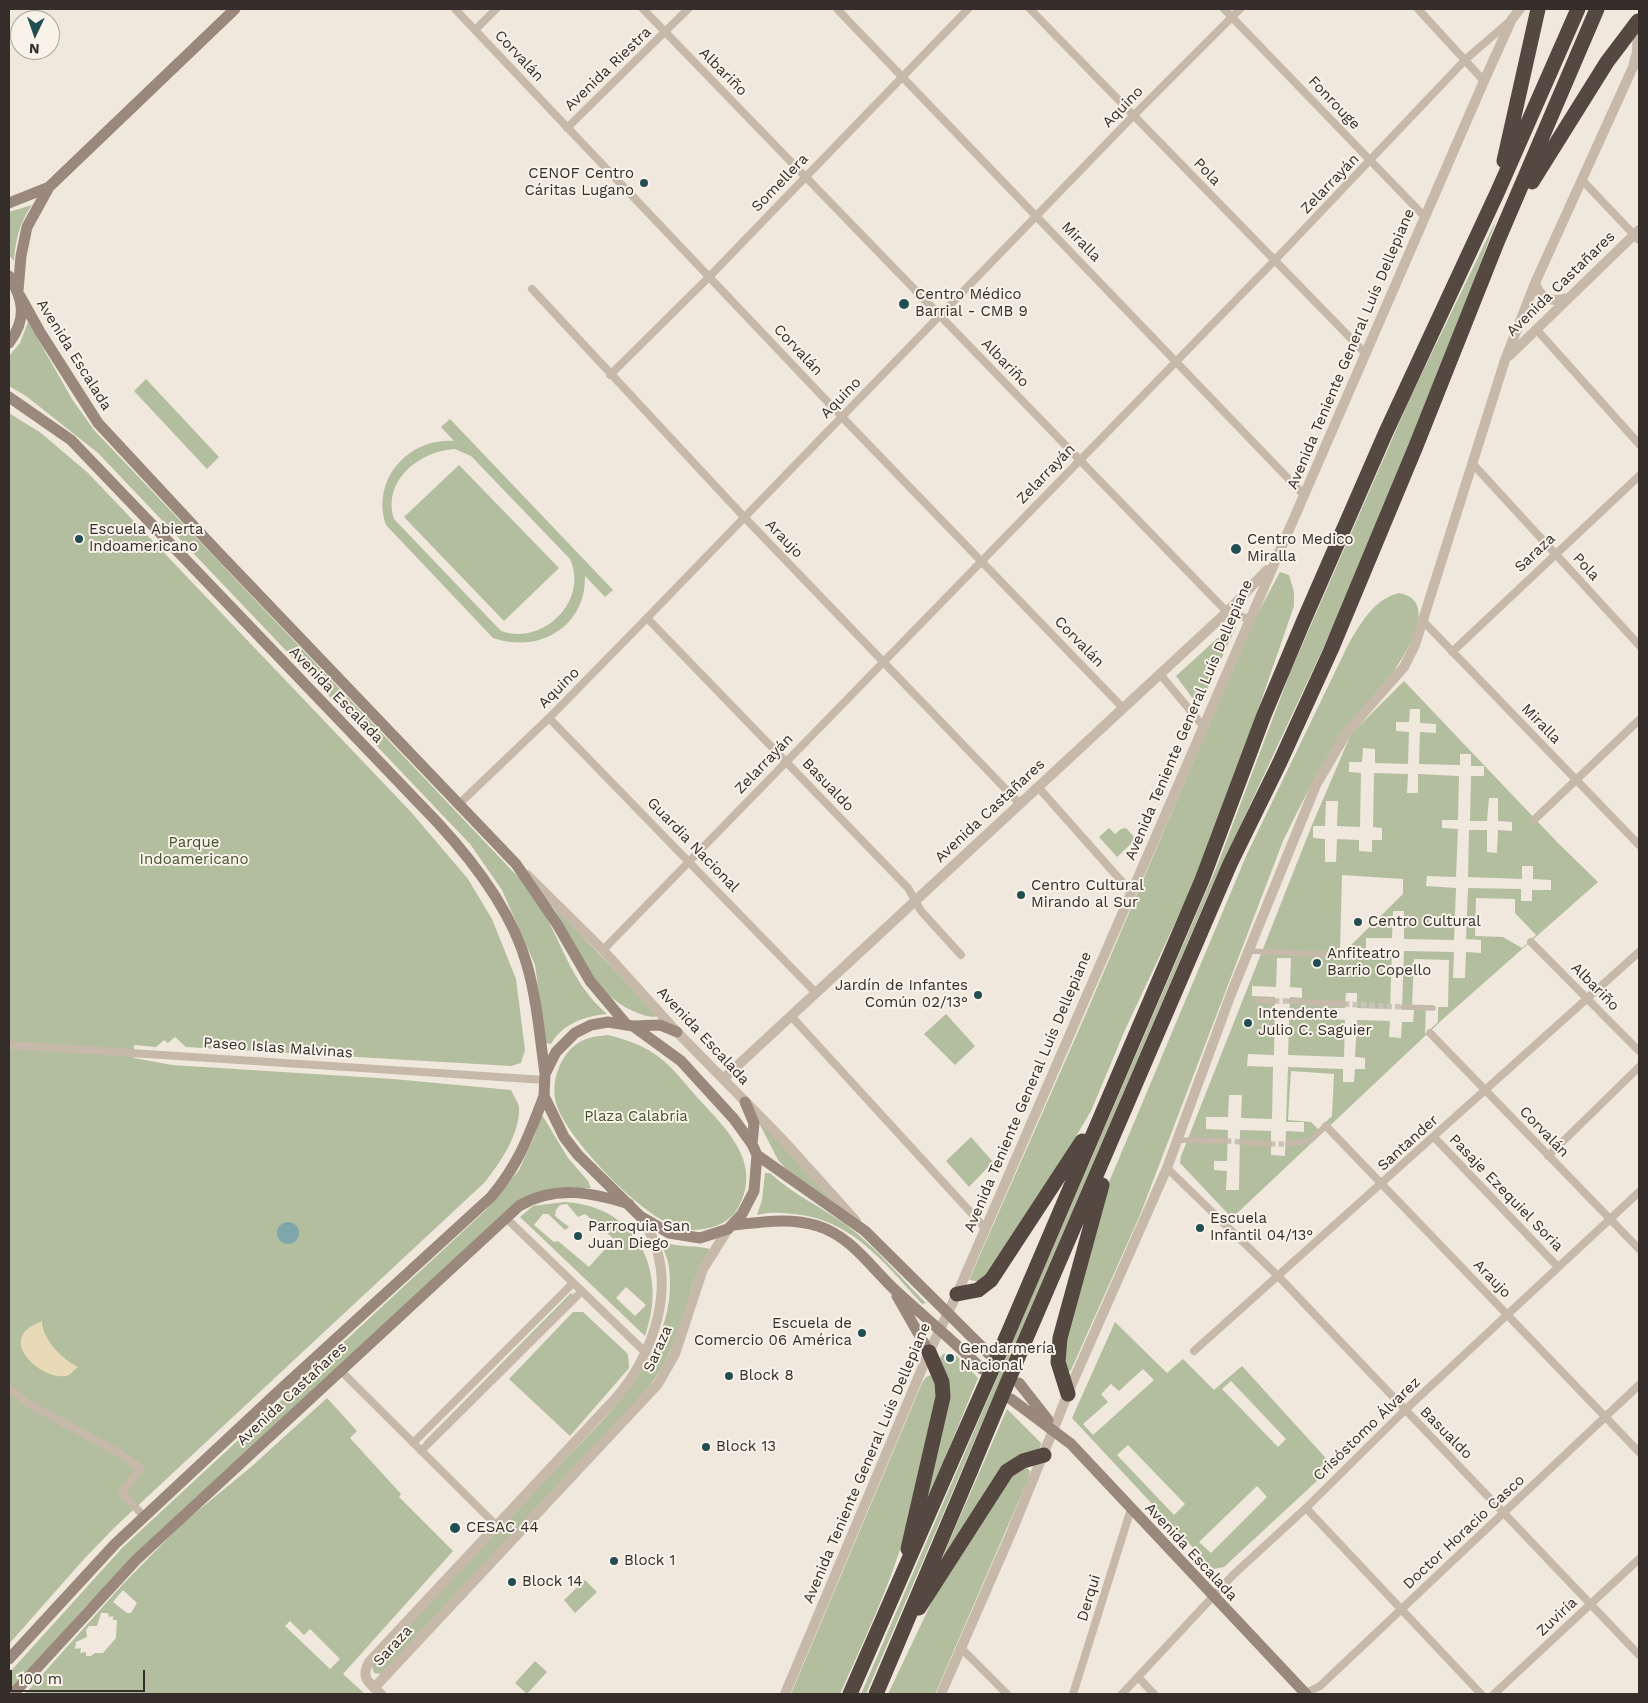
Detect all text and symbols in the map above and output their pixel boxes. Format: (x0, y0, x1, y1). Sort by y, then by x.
north arrow (10, 10, 60, 60)
street label: Avenida Riestra (561, 23, 655, 115)
street label: Corvalán (491, 27, 547, 85)
text: N (29, 41, 40, 57)
street label: Albariño (695, 44, 751, 100)
street label: Fonrouge (1304, 73, 1364, 133)
street label: Aquino (1099, 83, 1147, 131)
street label: Somellera (748, 150, 812, 216)
street label: Zelarrayán (1297, 150, 1363, 218)
street label: Pola (1190, 155, 1224, 189)
place label: CENOF Centro Cáritas Lugano (525, 165, 634, 200)
marker: CENOF Centro Cáritas Lugano (638, 177, 650, 189)
street label: Avenida Teniente General Luís Dellepiane (1283, 206, 1419, 492)
street label: Miralla (1058, 218, 1104, 266)
street label: Avenida Castañares (1503, 228, 1619, 340)
place label: Centro Médico Barrial - CMB 9 (915, 286, 1028, 321)
street label: Avenida Escalada (33, 296, 115, 414)
marker: Centro Médico Barrial - CMB 9 (897, 297, 911, 311)
street label: Corvalán (770, 321, 826, 379)
street label: Albariño (977, 335, 1033, 391)
street label: Aquino (817, 374, 865, 422)
street label: Zelarrayán (1013, 440, 1079, 508)
street label: Araujo (761, 516, 807, 562)
place label: Escuela Abierta Indoamericano (89, 521, 203, 556)
street label: Saraza (1511, 530, 1559, 576)
place label: Centro Medico Miralla (1247, 531, 1354, 566)
marker: Escuela Abierta Indoamericano (73, 533, 85, 545)
marker: Centro Medico Miralla (1229, 542, 1243, 556)
street label: Pola (1569, 549, 1603, 585)
street label: Avenida Teniente General Luís Dellepiane (1121, 577, 1257, 863)
street label: Corvalán (1050, 613, 1108, 671)
street label: Avenida Escalada (285, 643, 387, 747)
street label: Aquino (535, 664, 583, 712)
street label: Miralla (1518, 700, 1564, 748)
street label: Zelarrayán (731, 730, 797, 798)
street label: Basualdo (798, 755, 858, 815)
street label: Avenida Castañares (931, 755, 1049, 867)
street label: Guardia Nacional (643, 794, 743, 896)
park label: Parque Indoamericano (140, 834, 248, 869)
place label: Centro Cultural Mirando al Sur (1031, 877, 1144, 912)
marker: Centro Cultural Mirando al Sur (1015, 889, 1027, 901)
place label: Centro Cultural (1368, 913, 1481, 931)
marker: Centro Cultural (1352, 916, 1364, 928)
place label: Anfiteatro Barrio Copello (1327, 945, 1431, 980)
street label: Avenida Teniente General Luís Dellepiane (960, 949, 1096, 1235)
marker: Anfiteatro Barrio Copello (1311, 957, 1323, 969)
street label: Albariño (1567, 959, 1623, 1015)
place label: Jardín de Infantes Común 02/13° (835, 977, 968, 1012)
street label: Avenida Escalada (653, 983, 753, 1089)
marker: Jardín de Infantes Común 02/13° (972, 989, 984, 1001)
place label: Intendente Julio C. Saguier (1258, 1005, 1372, 1040)
marker: Intendente Julio C. Saguier (1242, 1017, 1254, 1029)
street label: Paseo Islas Malvinas (203, 1034, 353, 1062)
street label: Corvalán (1515, 1103, 1573, 1161)
park label: Plaza Calabria (584, 1108, 688, 1126)
street label: Santander (1374, 1111, 1442, 1175)
street label: Pasaje Ezequiel Soria (1445, 1131, 1567, 1255)
place label: Escuela Infantil 04/13° (1210, 1210, 1313, 1245)
place label: Parroquia San Juan Diego (588, 1218, 690, 1253)
marker: Escuela Infantil 04/13° (1194, 1222, 1206, 1234)
marker: Parroquia San Juan Diego (572, 1230, 584, 1242)
street label: Araujo (1469, 1256, 1515, 1302)
place label: Escuela de Comercio 06 América (694, 1315, 852, 1350)
street label: Avenida Teniente General Luís Dellepiane (799, 1320, 935, 1606)
street label: Saraza (640, 1323, 676, 1375)
marker: Escuela de Comercio 06 América (856, 1327, 868, 1339)
street label: Avenida Castañares (233, 1338, 351, 1450)
place label: Gendarmería Nacional (960, 1340, 1054, 1375)
marker: Gendarmería Nacional (944, 1352, 956, 1364)
place label: Block 8 (739, 1367, 794, 1385)
marker: Block 8 (723, 1370, 735, 1382)
street label: Crisóstomo Álvarez (1310, 1373, 1424, 1485)
street label: Basualdo (1416, 1403, 1476, 1463)
place label: Block 13 (716, 1438, 776, 1456)
marker: Block 13 (700, 1441, 712, 1453)
street label: Doctor Horacio Casco (1399, 1471, 1529, 1593)
street label: Avenida Escalada (1141, 1499, 1241, 1605)
place label: CESAC 44 (466, 1519, 539, 1537)
marker: CESAC 44 (448, 1521, 462, 1535)
place label: Block 1 (624, 1552, 675, 1570)
marker: Block 1 (608, 1555, 620, 1567)
street label: Derqui (1073, 1572, 1105, 1624)
place label: Block 14 (522, 1573, 582, 1591)
marker: Block 14 (506, 1576, 518, 1588)
street label: Zuviría (1533, 1594, 1581, 1640)
street label: Saraza (370, 1622, 416, 1670)
scale bar (12, 1660, 148, 1692)
text: 100 m (18, 1670, 62, 1688)

